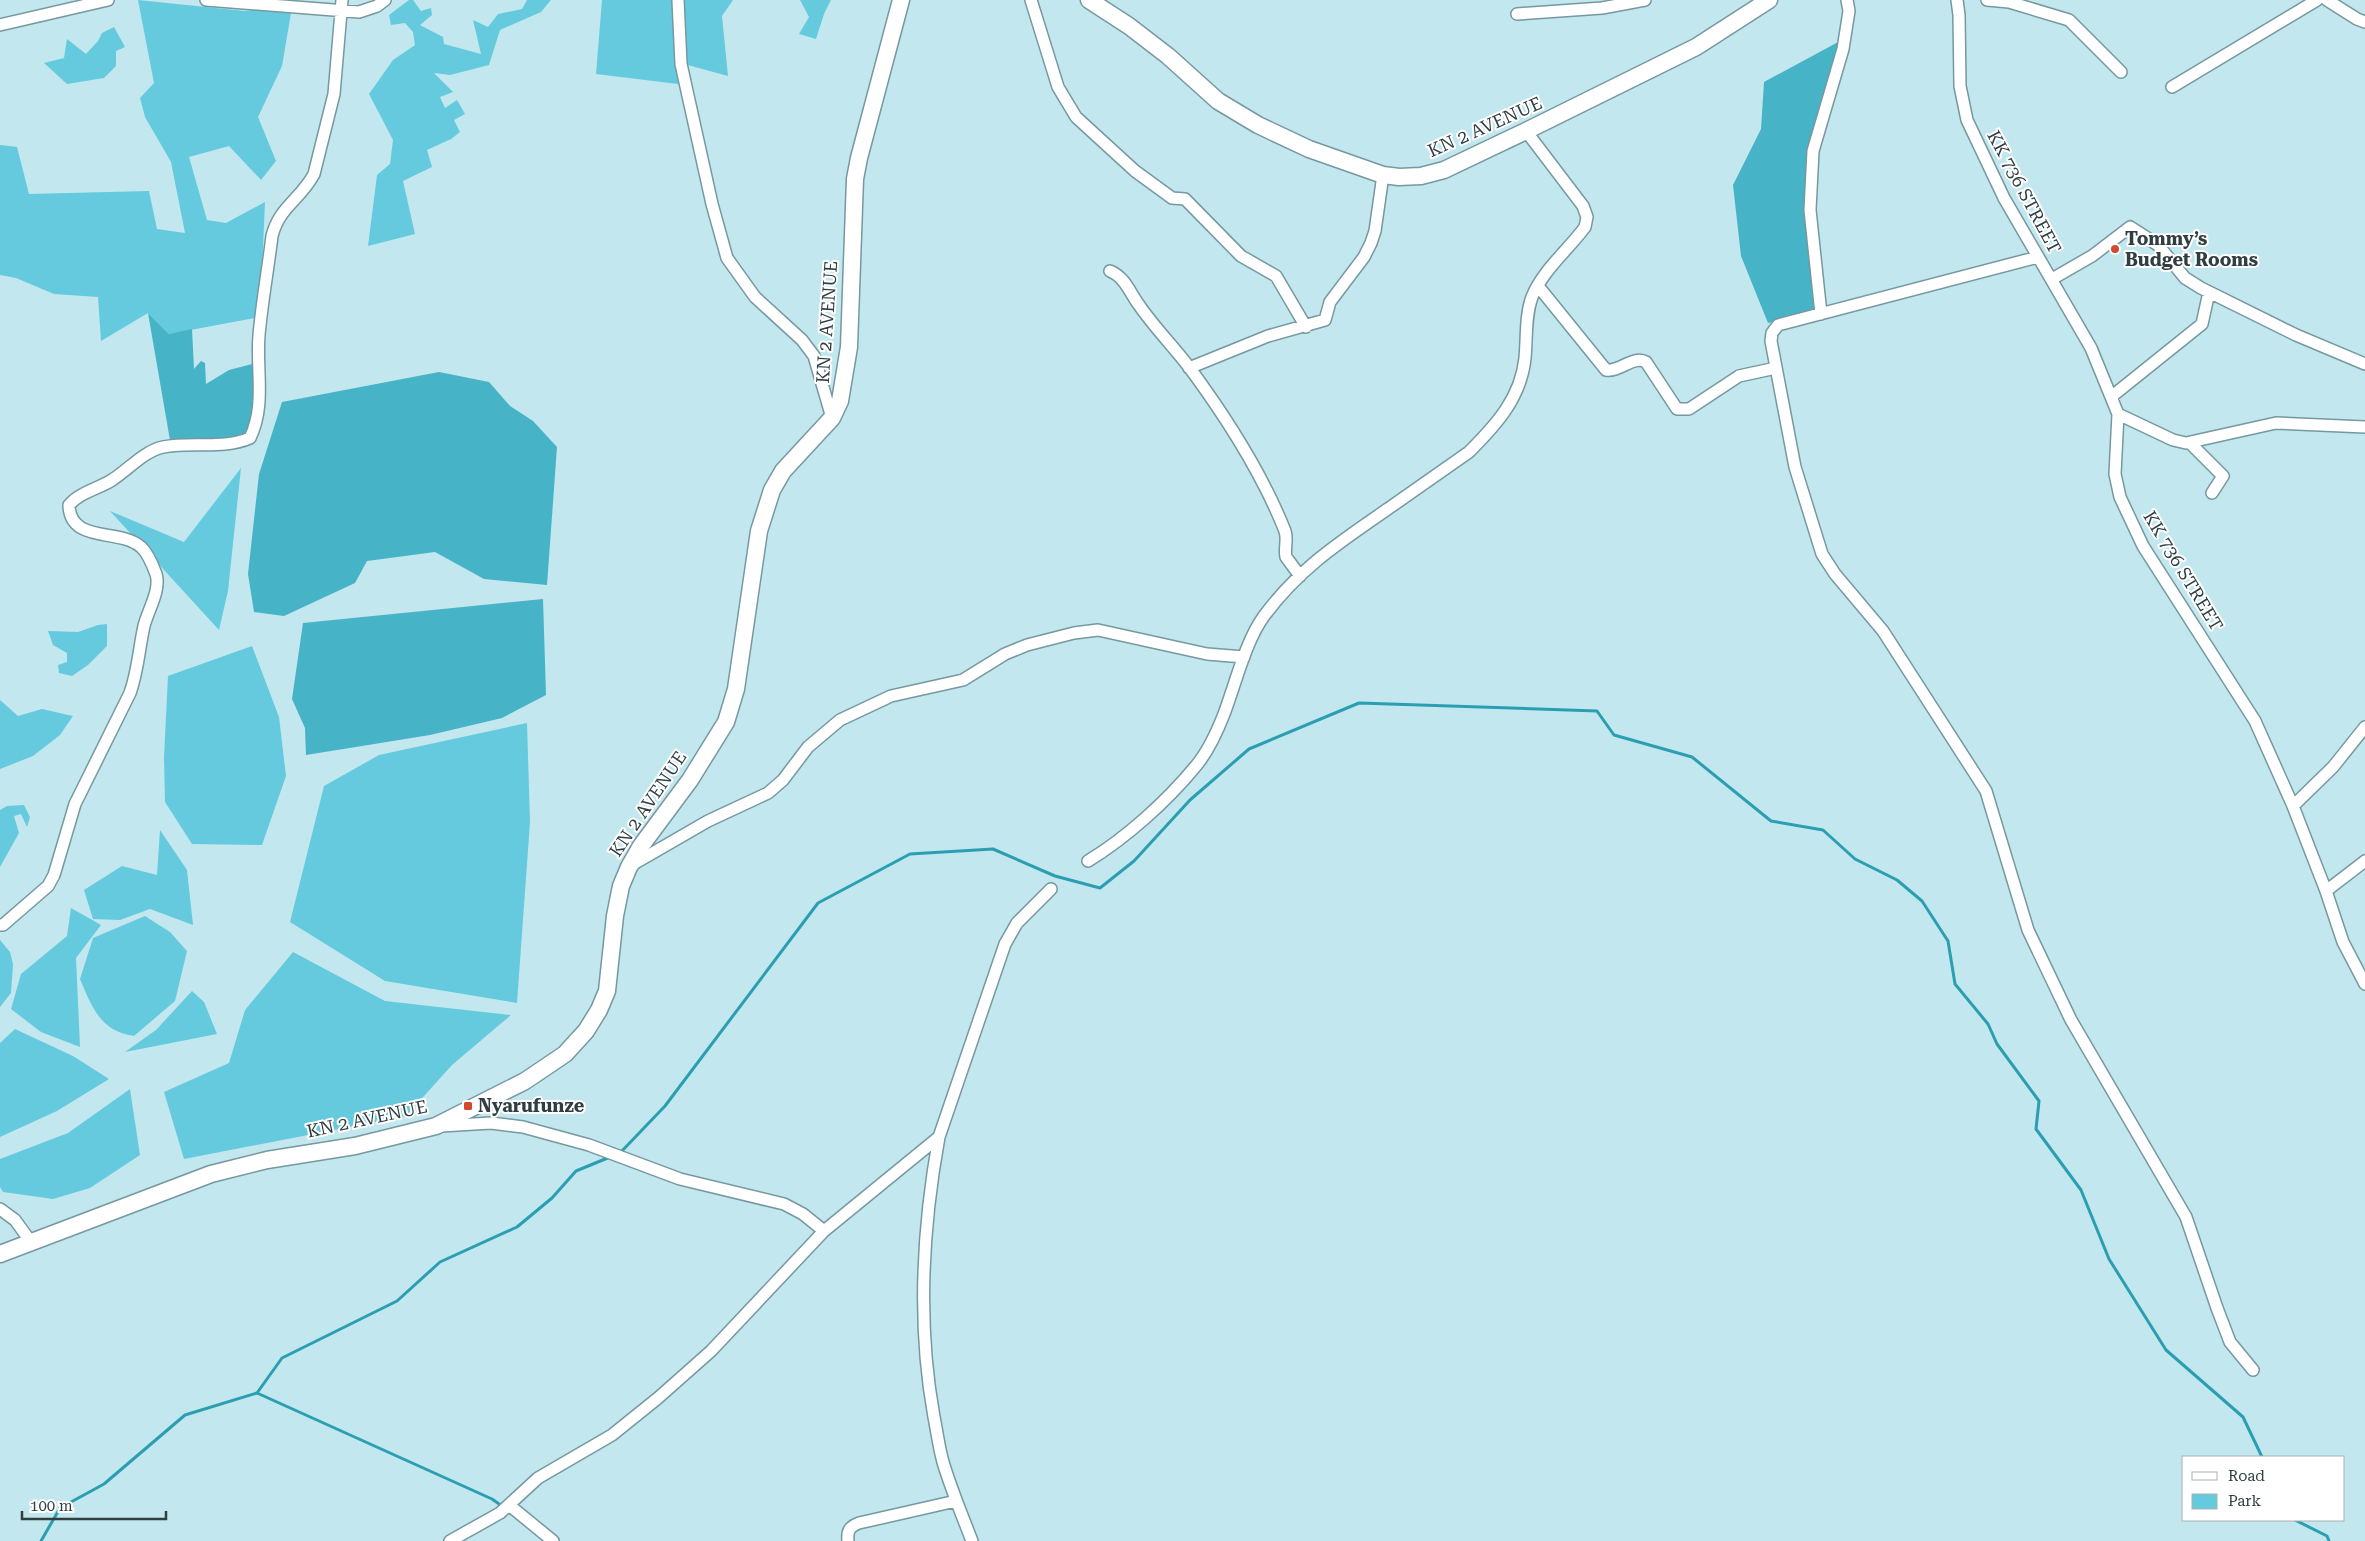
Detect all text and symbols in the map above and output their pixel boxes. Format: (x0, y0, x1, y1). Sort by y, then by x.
street label: KN 2 AVENUE (1424, 92, 1545, 161)
street label: KK 736 STREET (1983, 127, 2066, 257)
place label: Tommy’s Budget Rooms (2125, 228, 2258, 270)
marker: Tommy’s Budget Rooms (2109, 243, 2121, 255)
street label: KN 2 AVENUE (812, 260, 841, 384)
street label: KK 736 STREET (2139, 507, 2227, 634)
street label: KN 2 AVENUE (605, 747, 691, 860)
street label: KN 2 AVENUE (305, 1095, 429, 1142)
place label: Nyarufunze (478, 1095, 585, 1116)
marker: Nyarufunze (462, 1100, 474, 1112)
legend (2182, 1456, 2345, 1521)
text: Road (2228, 1467, 2265, 1485)
scale bar (22, 1488, 166, 1520)
text: Park (2228, 1492, 2262, 1510)
text: 100 m (30, 1497, 73, 1515)

